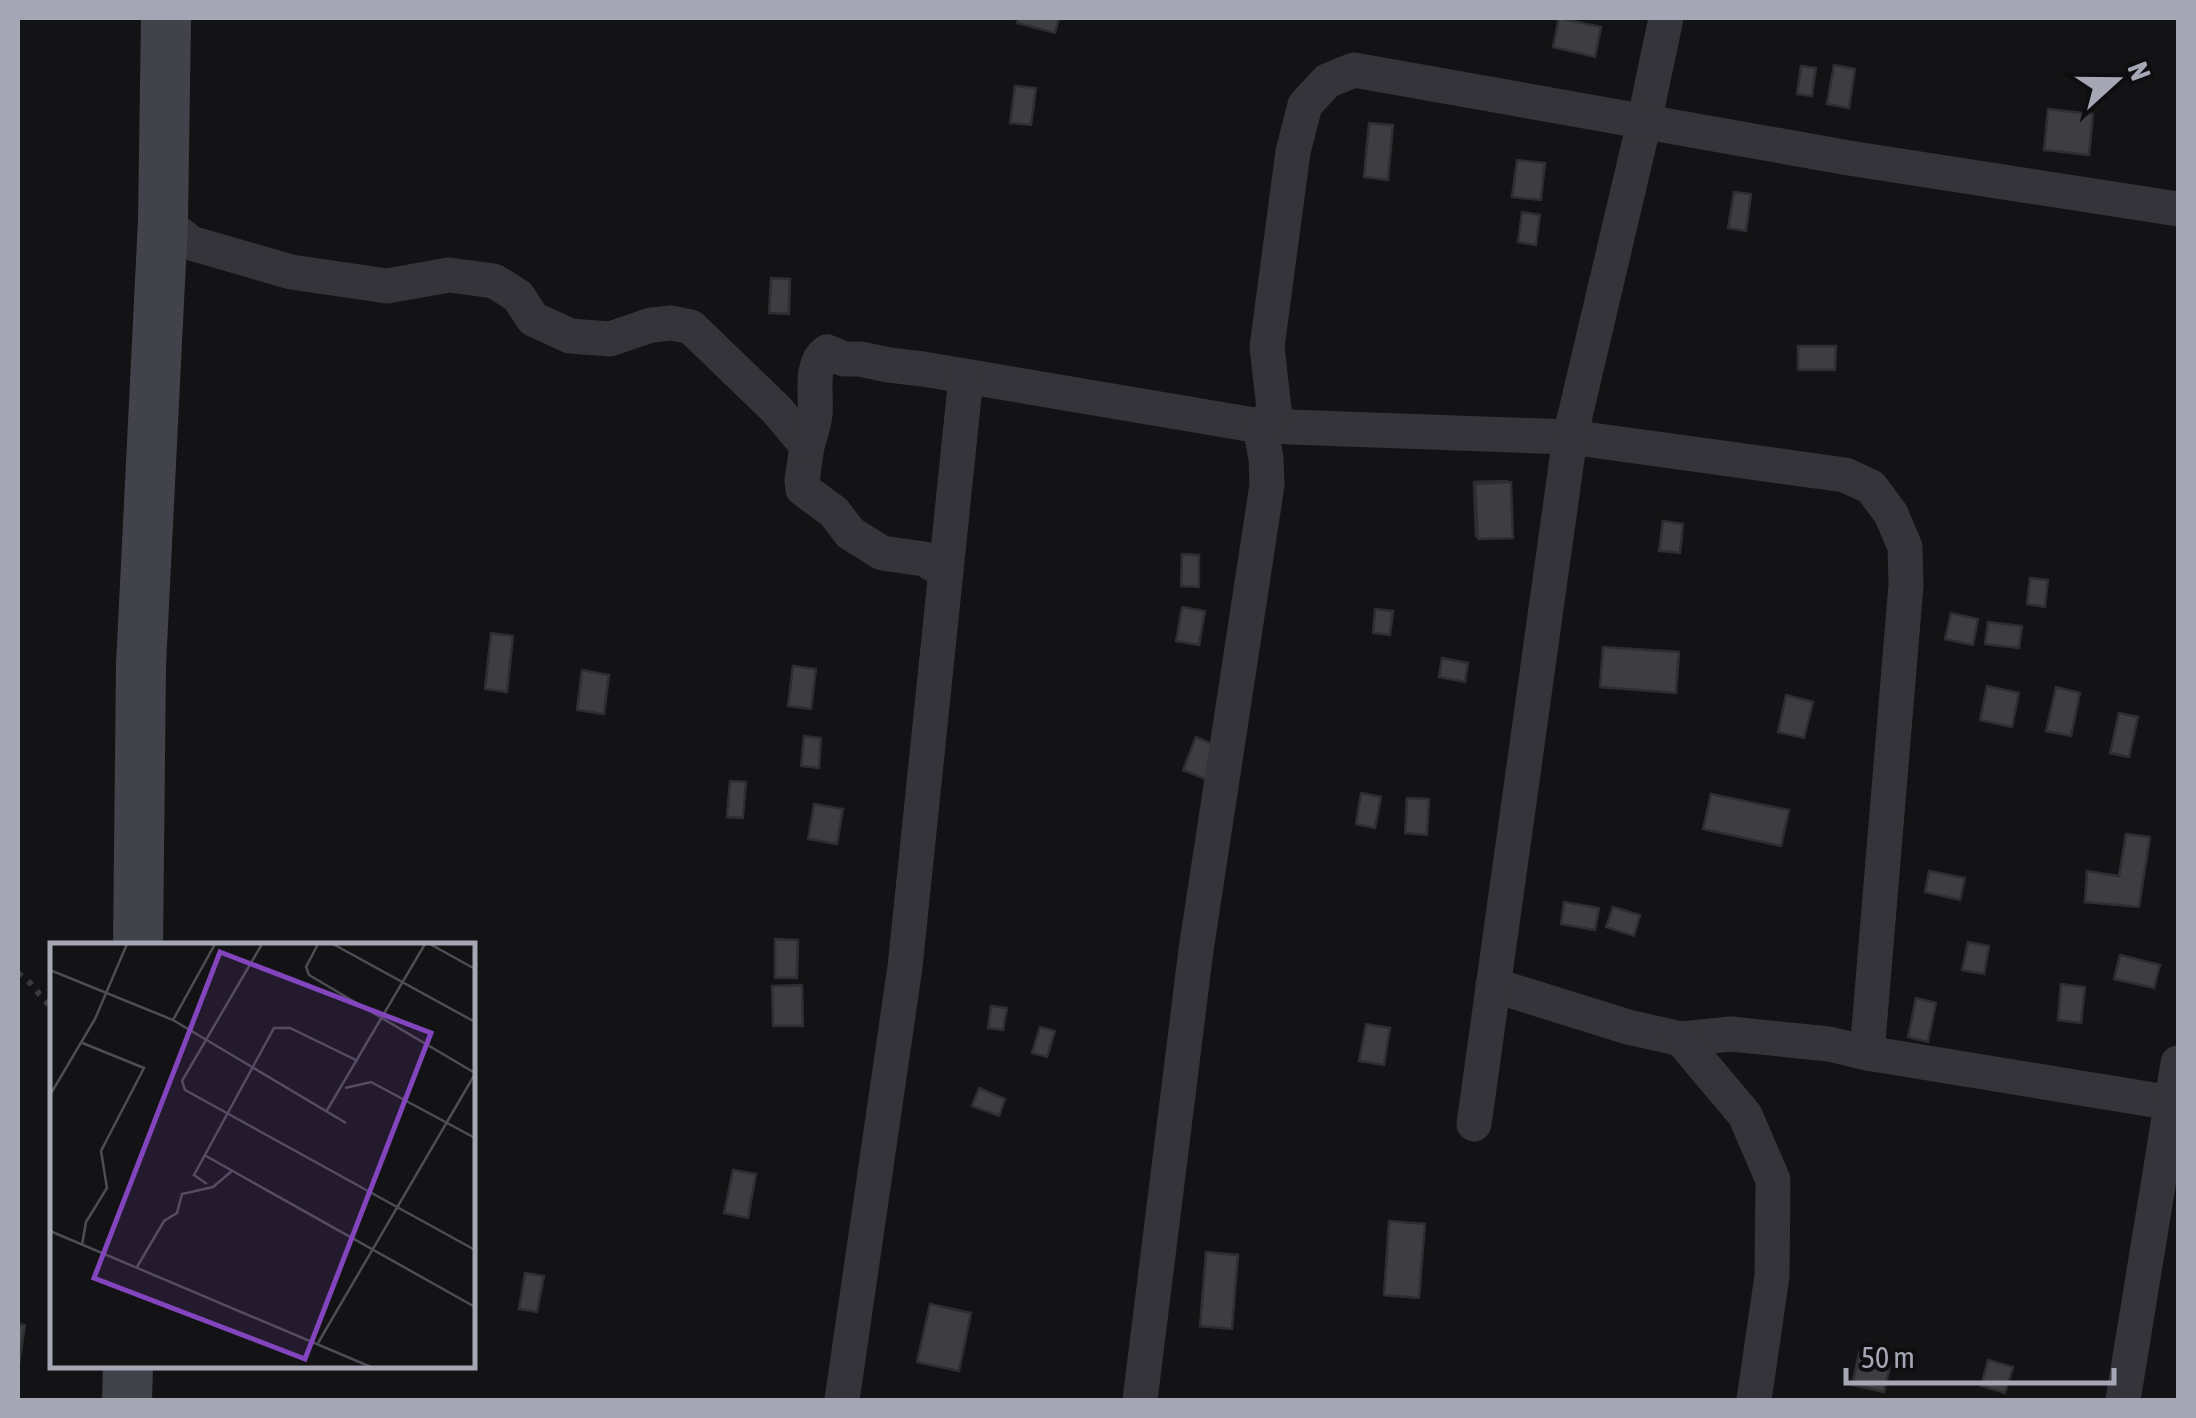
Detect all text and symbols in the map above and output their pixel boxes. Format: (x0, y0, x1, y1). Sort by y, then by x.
north arrow (2066, 30, 2166, 130)
text: N (2121, 58, 2157, 84)
inset map (50, 943, 475, 1368)
scale bar (1846, 1323, 2114, 1385)
text: 50 m (1861, 1340, 1915, 1374)

